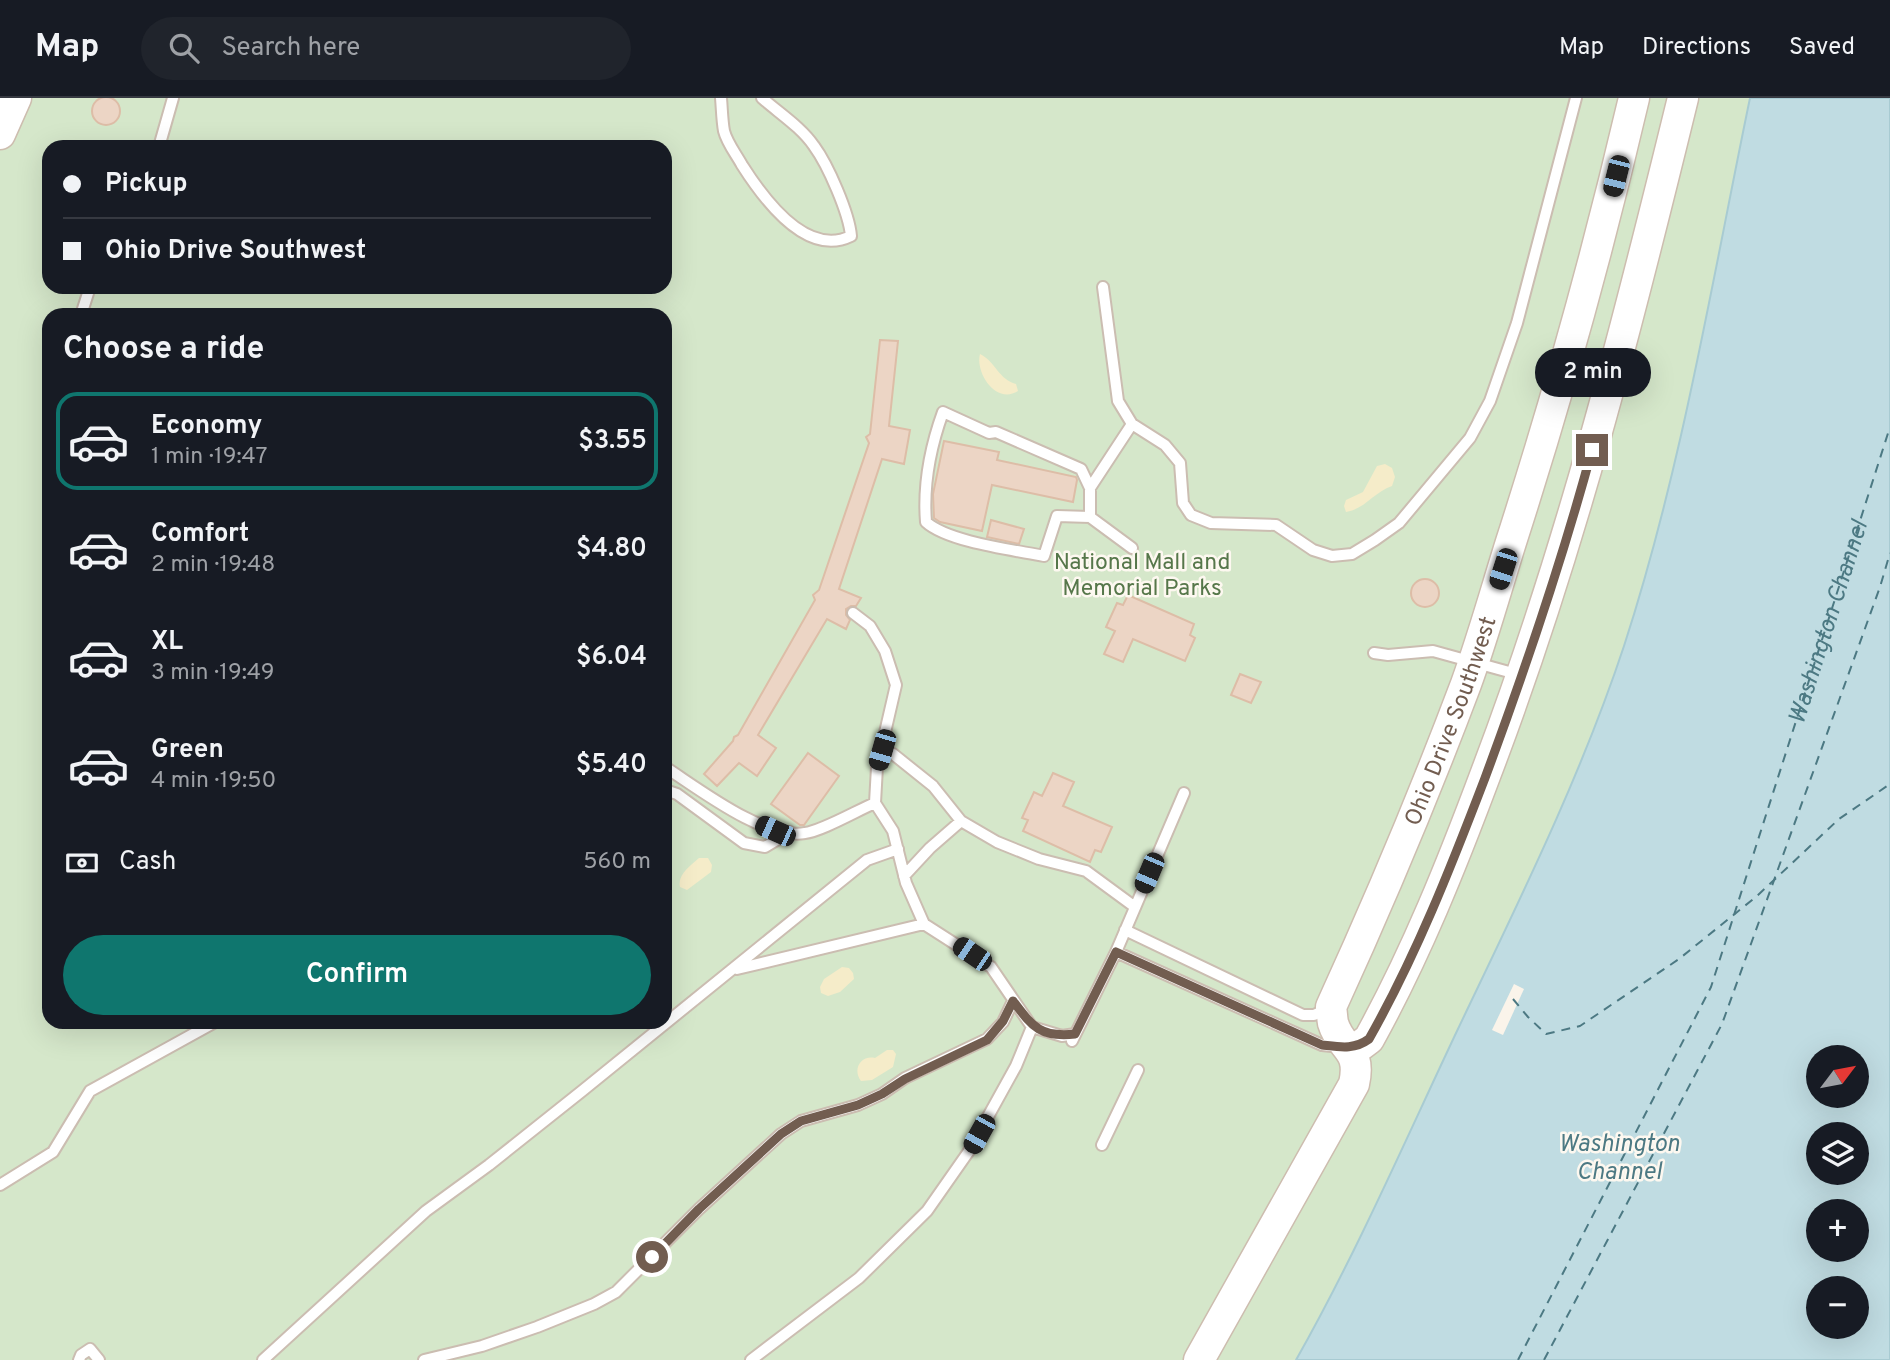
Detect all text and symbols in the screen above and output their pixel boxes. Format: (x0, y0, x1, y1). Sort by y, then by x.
search box (141, 17, 631, 80)
text: Map (35, 27, 99, 69)
icon: search (165, 29, 203, 67)
text: Search here (221, 32, 360, 65)
text: Map (1559, 33, 1604, 63)
text: Directions (1642, 33, 1751, 63)
text: Saved (1789, 33, 1855, 63)
car (1601, 153, 1632, 199)
text: Pickup (105, 168, 188, 201)
text: Ohio Drive Southwest (105, 235, 366, 268)
text: Choose a ride (63, 330, 264, 370)
callout: 2 min (1534, 348, 1650, 398)
text: 2 min (1563, 358, 1623, 387)
icon: car (67, 410, 130, 473)
text: Economy (151, 410, 262, 443)
text: $3.55 (578, 425, 647, 458)
route end (1576, 434, 1608, 466)
text: 1 min · 19:47 (151, 443, 268, 472)
water label: Washington Channel (1783, 516, 1877, 728)
icon: car (67, 518, 130, 581)
text: Comfort (151, 518, 249, 551)
text: $4.80 (576, 533, 647, 566)
car (1487, 546, 1520, 592)
park label: National Mall and Memorial Parks (1054, 549, 1230, 604)
text: 2 min · 19:48 (151, 551, 275, 580)
street label: Ohio Drive Southwest (1400, 613, 1504, 831)
icon: car (67, 626, 130, 689)
text: XL (151, 626, 183, 659)
text: $6.04 (576, 641, 647, 674)
text: 3 min · 19:49 (151, 659, 275, 688)
car (867, 727, 898, 773)
icon: car (67, 734, 130, 797)
text: Green (151, 734, 224, 767)
text: $5.40 (576, 749, 647, 782)
text: 4 min · 19:50 (151, 767, 276, 796)
car (752, 813, 799, 849)
icon: cash (63, 844, 101, 882)
text: Cash (119, 846, 176, 879)
text: 560 m (583, 848, 651, 877)
car (1132, 850, 1167, 896)
car (949, 934, 996, 974)
button: Confirm (63, 935, 651, 1015)
north arrow (1806, 1045, 1869, 1108)
map controls (1806, 1045, 1869, 1339)
car (960, 1111, 999, 1157)
button: layers (1806, 1122, 1869, 1185)
water label: Washington Channel (1558, 1130, 1680, 1188)
button: + (1806, 1199, 1869, 1262)
route start (636, 1241, 668, 1273)
button: − (1806, 1276, 1869, 1339)

